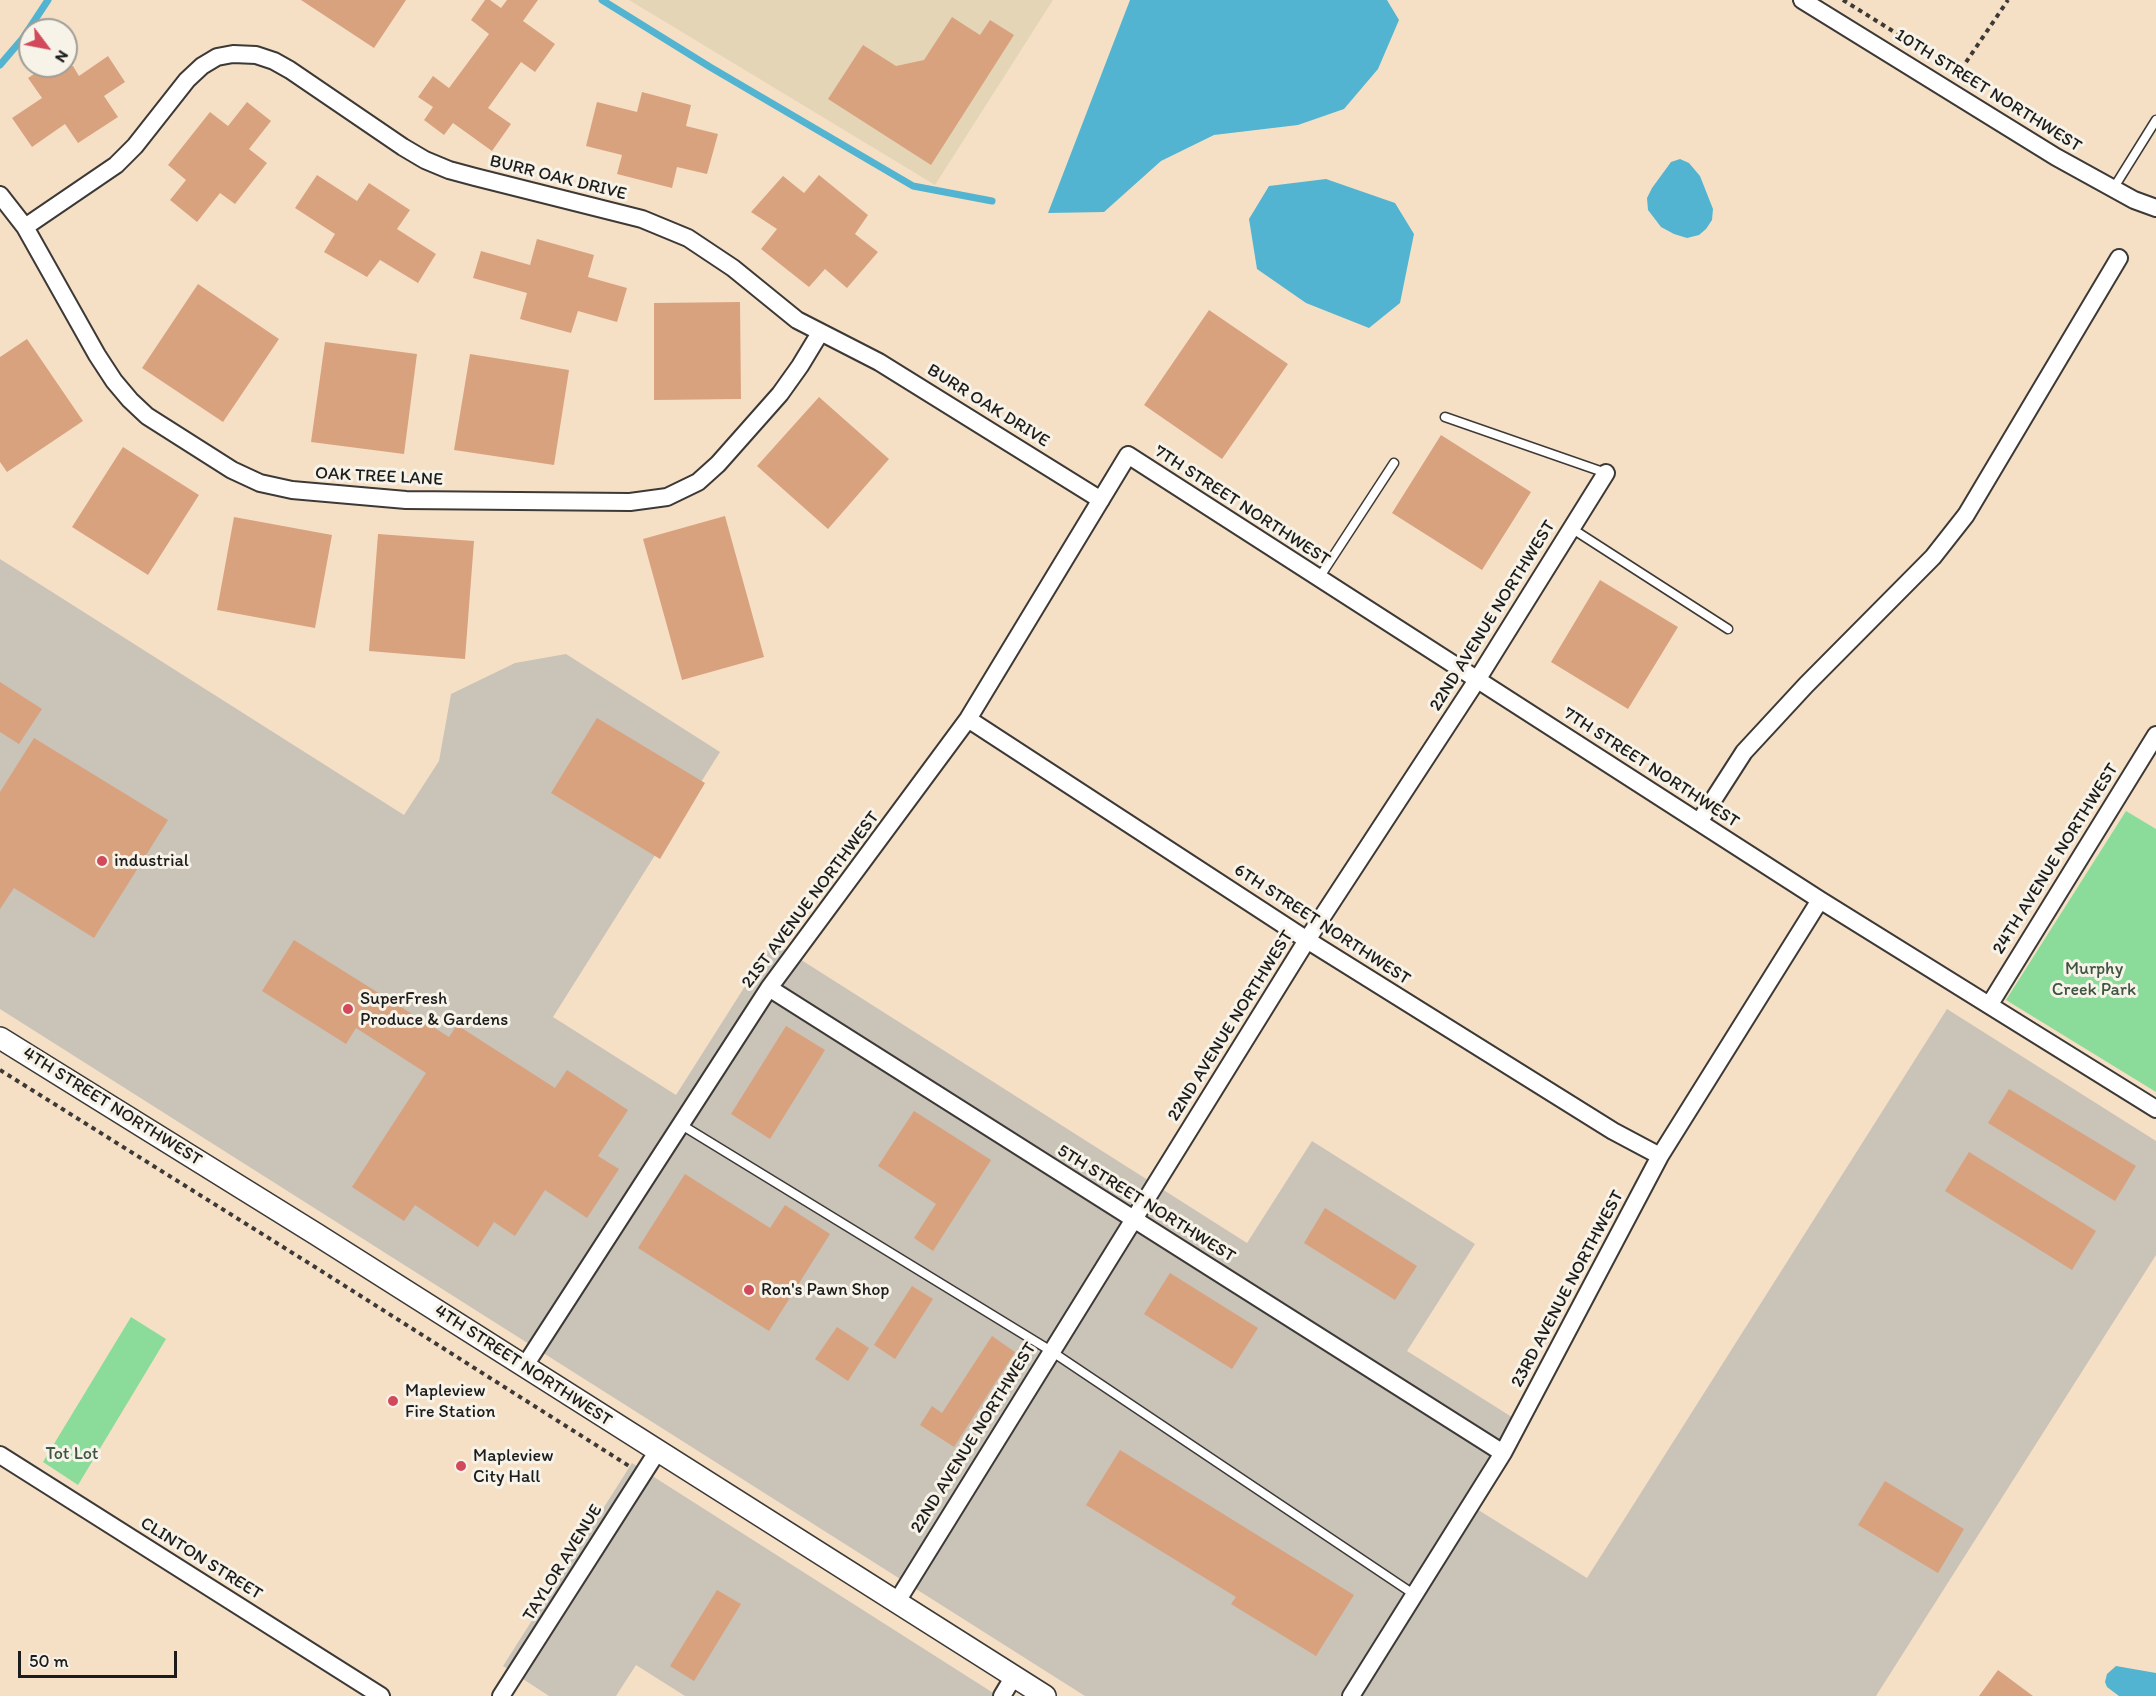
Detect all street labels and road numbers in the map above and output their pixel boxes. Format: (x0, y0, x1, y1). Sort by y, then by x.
street label: 10TH STREET NORTHWEST (1891, 25, 2085, 157)
street label: BURR OAK DRIVE (487, 151, 629, 205)
street label: BURR OAK DRIVE (923, 360, 1053, 452)
street label: 7TH STREET NORTHWEST (1150, 441, 1334, 571)
street label: OAK TREE LANE (314, 463, 444, 491)
street label: 22ND AVENUE NORTHWEST (1425, 517, 1561, 715)
street label: 7TH STREET NORTHWEST (1559, 703, 1743, 833)
street label: 24TH AVENUE NORTHWEST (1988, 760, 2124, 958)
street label: 21ST AVENUE NORTHWEST (737, 807, 885, 993)
street label: 6TH STREET NORTHWEST (1230, 860, 1414, 990)
street label: 22ND AVENUE NORTHWEST (1163, 927, 1299, 1125)
street label: 4TH STREET NORTHWEST (18, 1043, 206, 1171)
street label: 5TH STREET NORTHWEST (1053, 1140, 1239, 1268)
street label: 23RD AVENUE NORTHWEST (1507, 1187, 1629, 1391)
street label: 4TH STREET NORTHWEST (430, 1300, 616, 1432)
street label: 22ND AVENUE NORTHWEST (906, 1339, 1042, 1537)
street label: TAYLOR AVENUE (518, 1501, 608, 1625)
street label: CLINTON STREET (136, 1513, 266, 1605)

